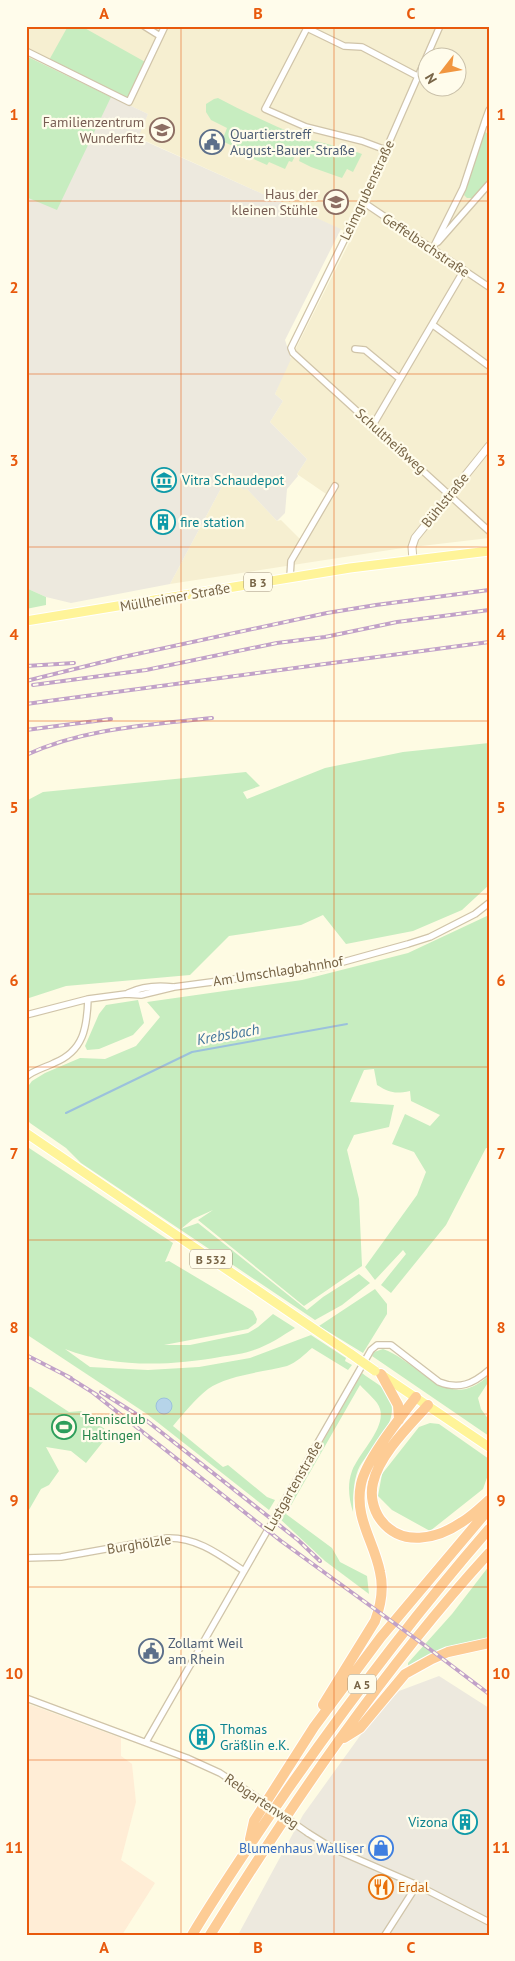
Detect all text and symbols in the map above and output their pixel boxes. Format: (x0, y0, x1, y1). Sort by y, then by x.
text: A (99, 3, 109, 23)
text: B (253, 3, 263, 23)
text: C (407, 3, 416, 23)
north arrow (418, 48, 468, 98)
text: N (421, 70, 441, 87)
text: 1 (9, 104, 19, 124)
text: 1 (496, 104, 506, 124)
place label: Familienzentrum Wunderfitz (43, 113, 144, 147)
school or university icon: Familienzentrum Wunderfitz (149, 117, 175, 143)
place label: Quartierstreff August-Bauer-Straße (230, 125, 355, 159)
public building icon: Quartierstreff August-Bauer-Straße (199, 129, 225, 155)
street label: Leimgrubenstraße (336, 137, 398, 243)
place label: Haus der kleinen Stühle (232, 185, 318, 219)
school or university icon: Haus der kleinen Stühle (323, 189, 349, 215)
street label: Geffelbachstraße (379, 209, 473, 281)
text: 2 (9, 277, 19, 297)
text: 2 (496, 277, 506, 297)
street label: Schultheißweg (352, 404, 430, 478)
text: 3 (9, 450, 19, 470)
text: 3 (496, 450, 506, 470)
museum icon: Vitra Schaudepot (151, 467, 177, 493)
street label: Bühlstraße (417, 469, 473, 531)
place label: Vitra Schaudepot (181, 471, 285, 489)
building icon: fire station (150, 509, 176, 535)
place label: fire station (180, 513, 244, 531)
road number: B 3 (244, 572, 272, 592)
street label: Müllheimer Straße (118, 578, 232, 616)
text: 4 (9, 624, 19, 644)
text: 4 (496, 624, 506, 644)
text: 5 (9, 797, 19, 817)
text: 5 (496, 797, 506, 817)
street label: Am Umschlagbahnhof (212, 952, 345, 990)
text: 6 (9, 970, 19, 990)
text: 6 (496, 970, 506, 990)
water label: Krebsbach (195, 1019, 261, 1049)
text: 7 (9, 1143, 19, 1163)
text: 7 (496, 1143, 506, 1163)
road number: B 532 (190, 1250, 232, 1268)
text: 8 (9, 1317, 19, 1337)
text: 8 (496, 1317, 506, 1337)
place label: Tennisclub Haltingen (82, 1410, 146, 1444)
sports icon: Tennisclub Haltingen (51, 1414, 77, 1440)
street label: Lustgartenstraße (260, 1437, 326, 1535)
text: 9 (9, 1490, 19, 1510)
text: 9 (496, 1490, 506, 1510)
street label: Burghölzle (106, 1530, 172, 1558)
place label: Zollamt Weil am Rhein (168, 1634, 243, 1668)
public building icon: Zollamt Weil am Rhein (138, 1638, 164, 1664)
text: 10 (5, 1663, 23, 1683)
text: 10 (492, 1663, 510, 1683)
road number: A 5 (348, 1675, 376, 1694)
place label: Thomas Gräßlin e.K. (220, 1720, 289, 1754)
building icon: Thomas Gräßlin e.K. (189, 1724, 215, 1750)
street label: Rebgartenweg (221, 1770, 303, 1832)
building icon: Vizona (452, 1809, 478, 1835)
place label: Vizona (407, 1813, 448, 1831)
shop icon: Blumenhaus Walliser (368, 1835, 394, 1861)
text: 11 (5, 1837, 23, 1857)
text: 11 (492, 1837, 510, 1857)
place label: Blumenhaus Walliser (239, 1839, 364, 1857)
restaurant icon: Erdal (368, 1874, 394, 1900)
place label: Erdal (398, 1878, 429, 1896)
text: A (99, 1937, 109, 1957)
text: B (253, 1937, 263, 1957)
text: C (407, 1937, 416, 1957)

